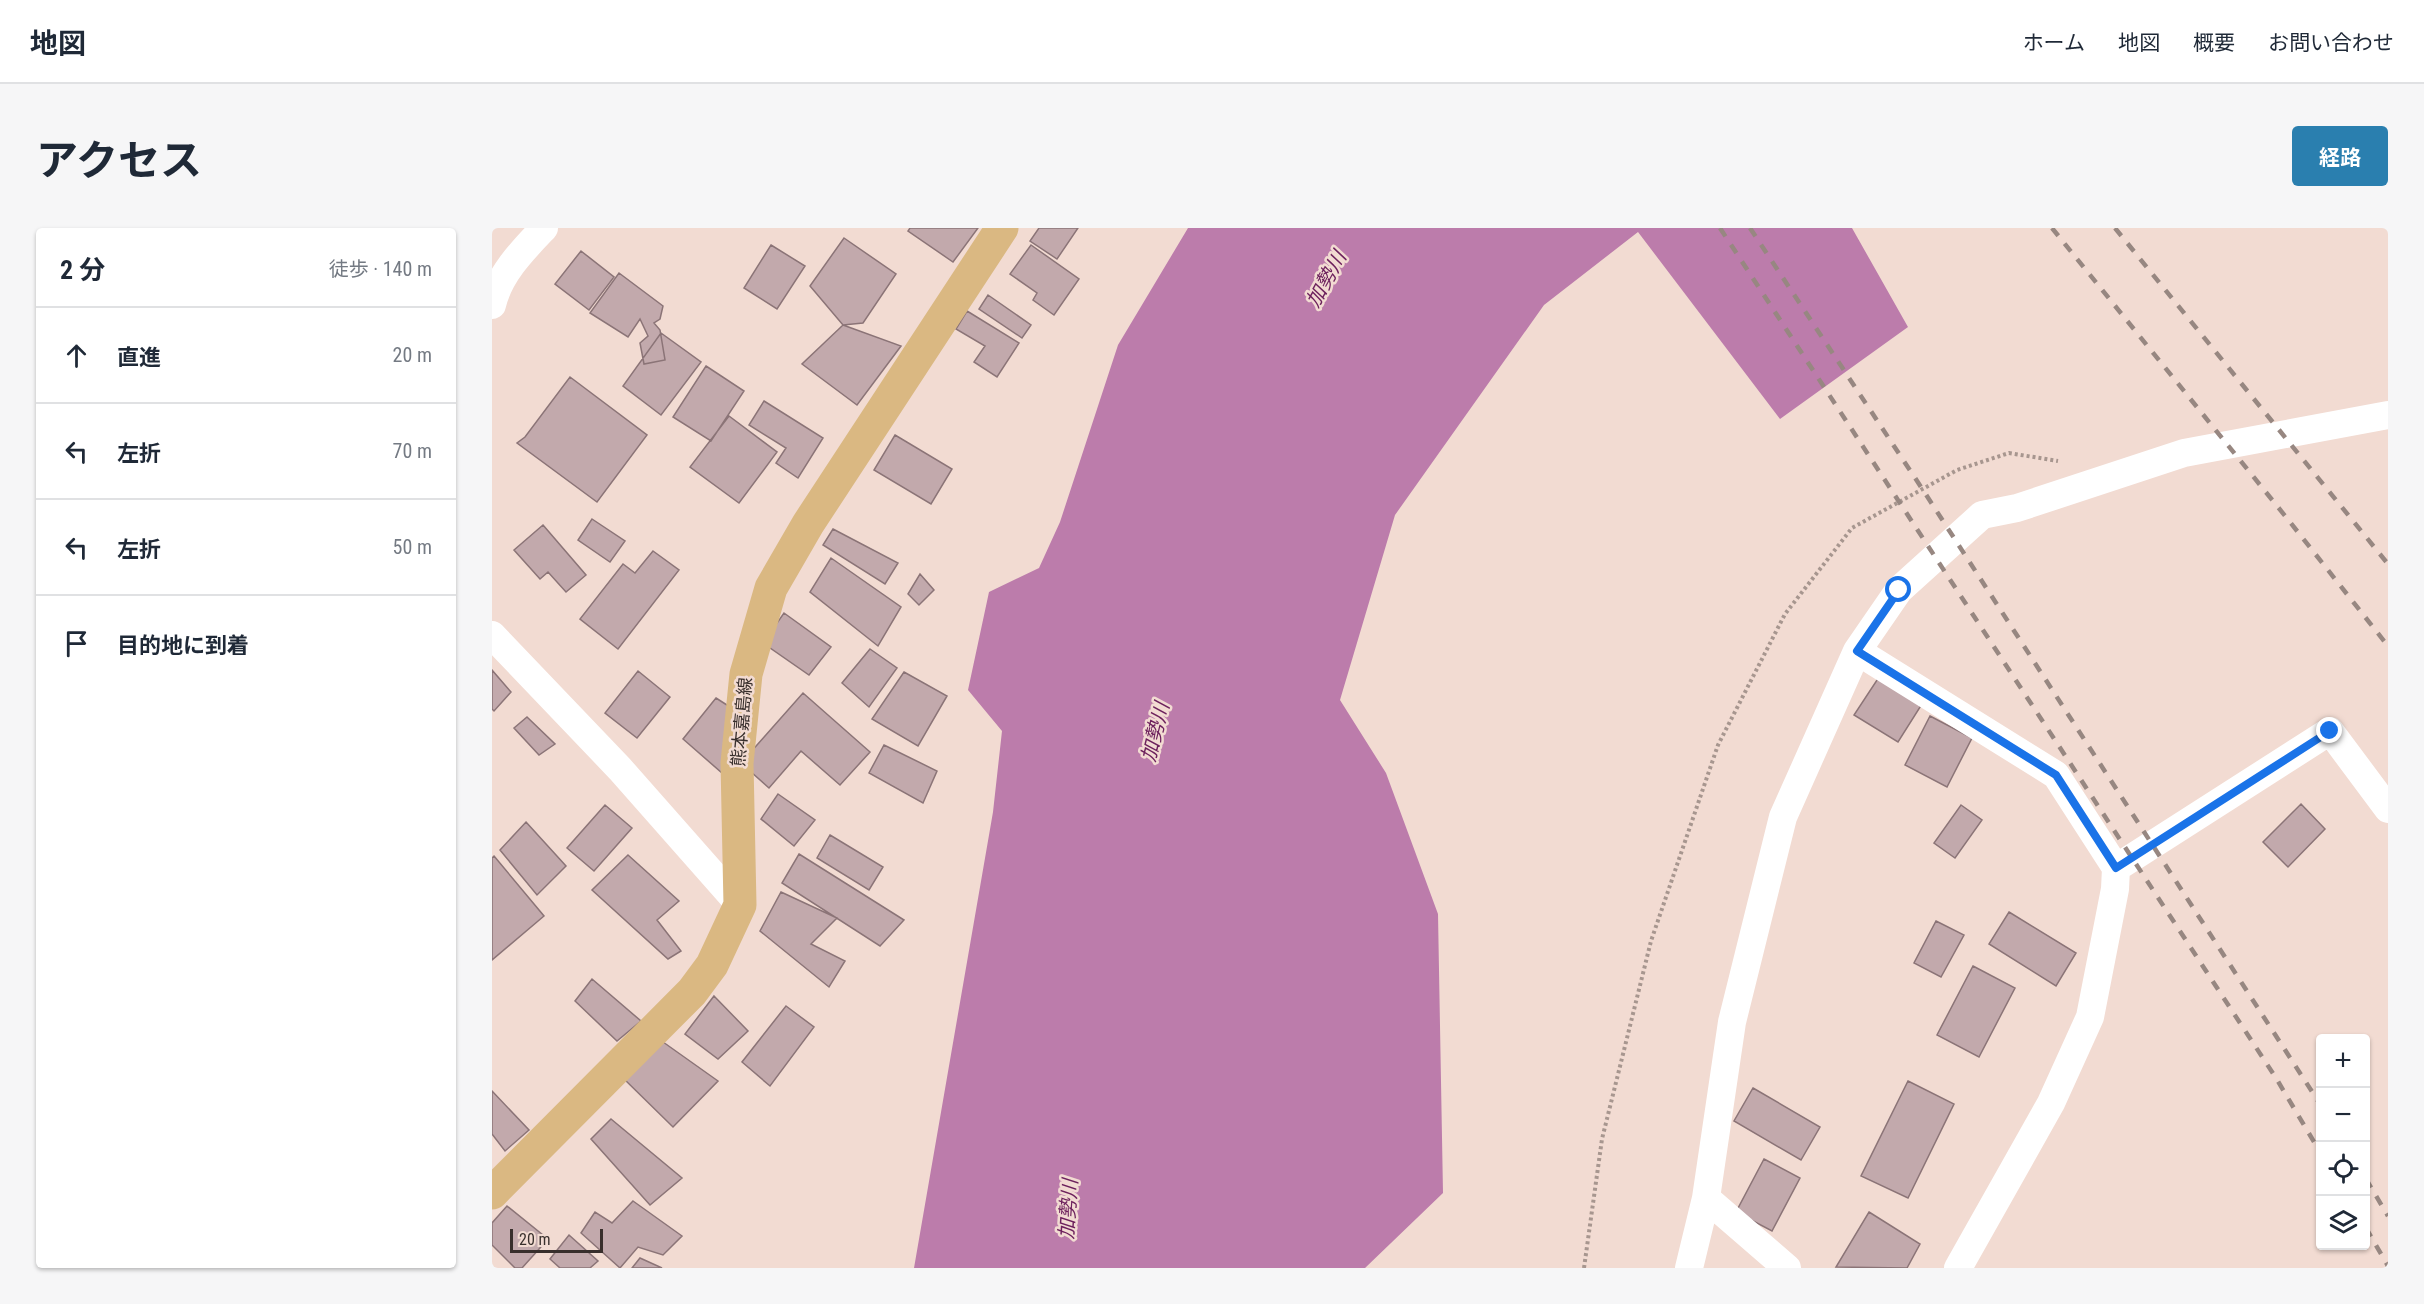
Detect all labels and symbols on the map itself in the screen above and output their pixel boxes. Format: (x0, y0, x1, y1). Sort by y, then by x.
water label: 加勢川 (1301, 245, 1352, 311)
route start (1885, 576, 1911, 602)
street label: 熊本嘉島線 (727, 676, 756, 768)
water label: 加勢川 (1136, 698, 1174, 764)
route end (2316, 717, 2342, 743)
water label: 加勢川 (1054, 1176, 1082, 1240)
scale bar (510, 1226, 603, 1254)

